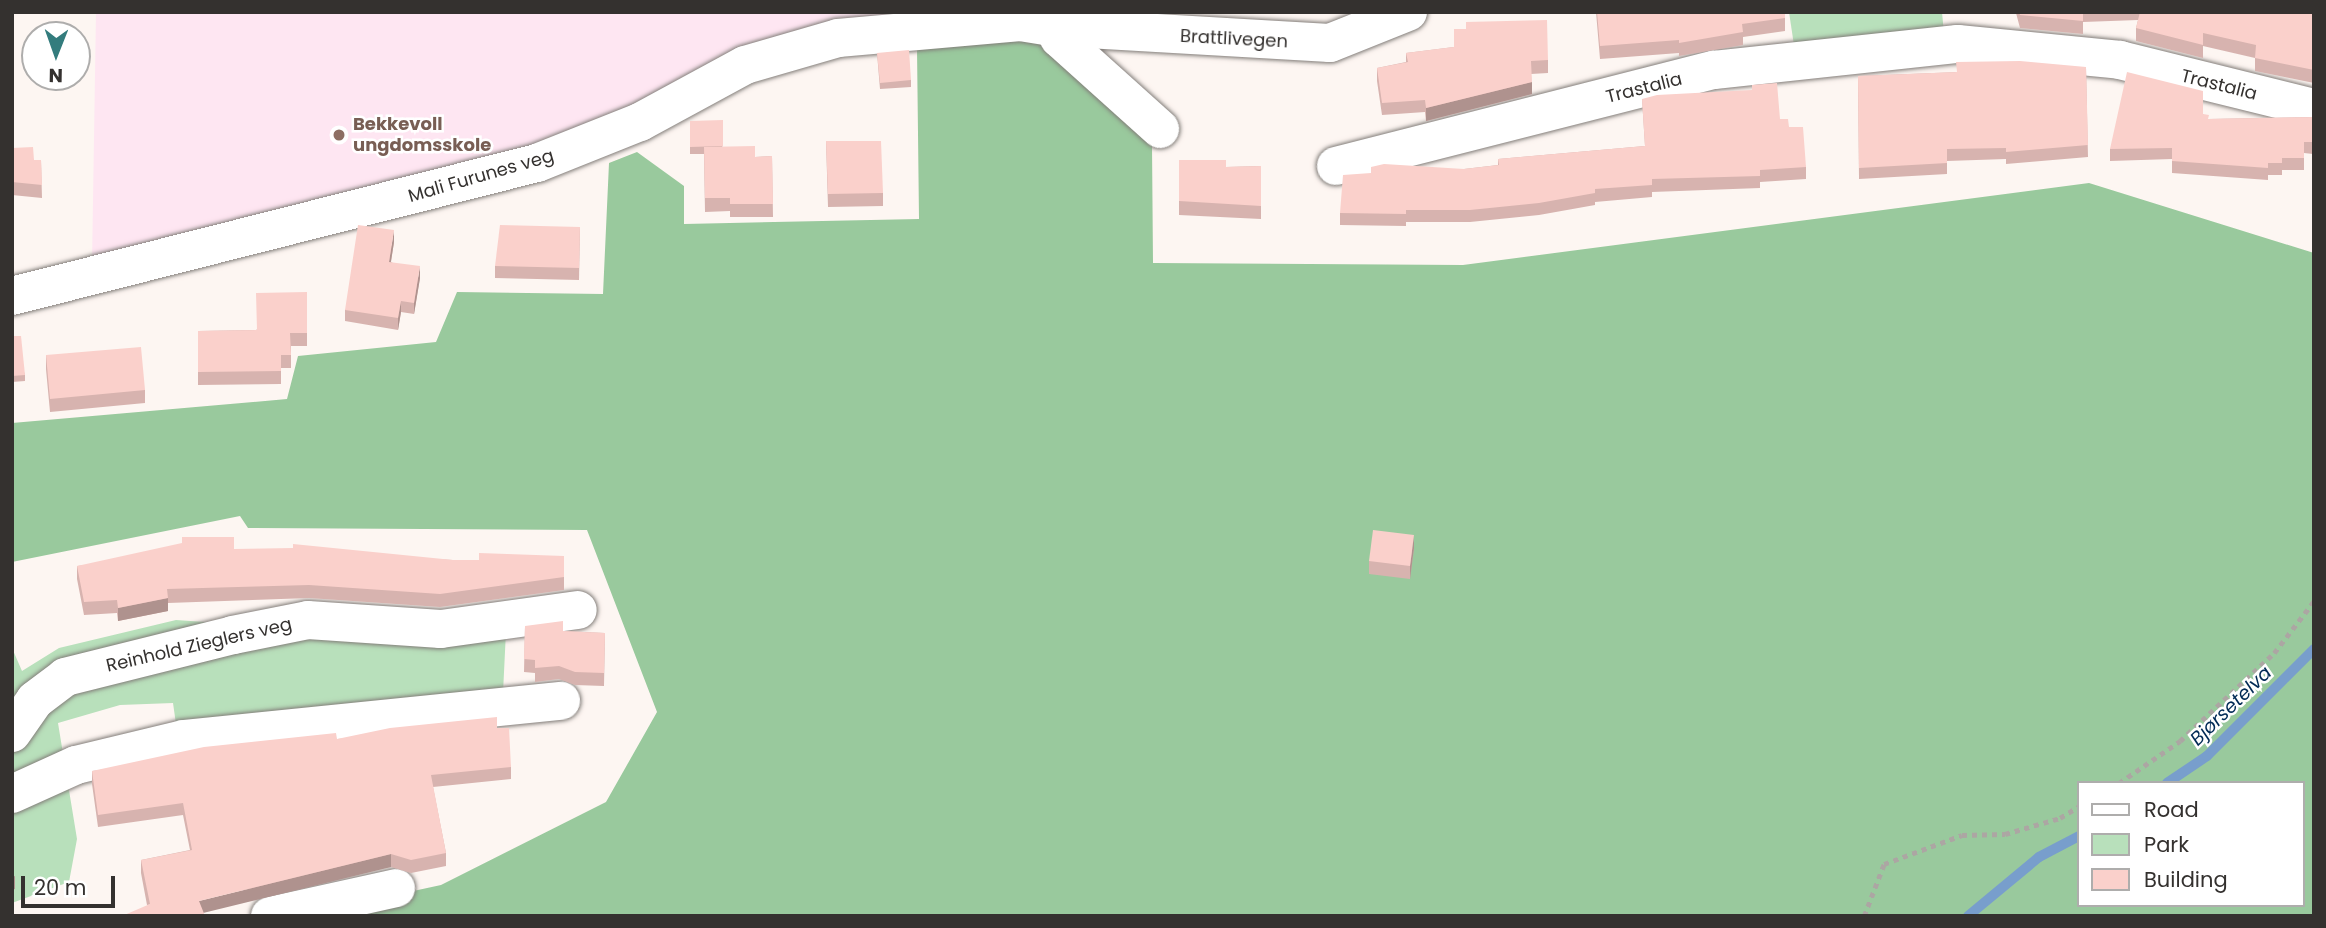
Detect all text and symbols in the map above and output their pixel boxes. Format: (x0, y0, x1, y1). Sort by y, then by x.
north arrow (21, 21, 91, 91)
street label: Brattlivegen (1180, 25, 1288, 53)
text: N (48, 62, 63, 89)
street label: Trastalia (2179, 65, 2259, 105)
street label: Trastalia (1604, 68, 1684, 108)
place label: Bekkevoll ungdomsskole (353, 114, 491, 156)
marker: Bekkevoll ungdomsskole (331, 127, 347, 143)
street label: Mali Furunes veg (406, 145, 556, 207)
street label: Reinhold Zieglers veg (104, 613, 294, 677)
water label: Bjørsetelva (2186, 662, 2276, 750)
legend (2078, 781, 2305, 907)
text: Road (2144, 795, 2199, 824)
text: Park (2144, 830, 2189, 859)
scale bar (24, 862, 119, 906)
text: Building (2144, 865, 2228, 894)
text: 20 m (34, 873, 87, 902)

